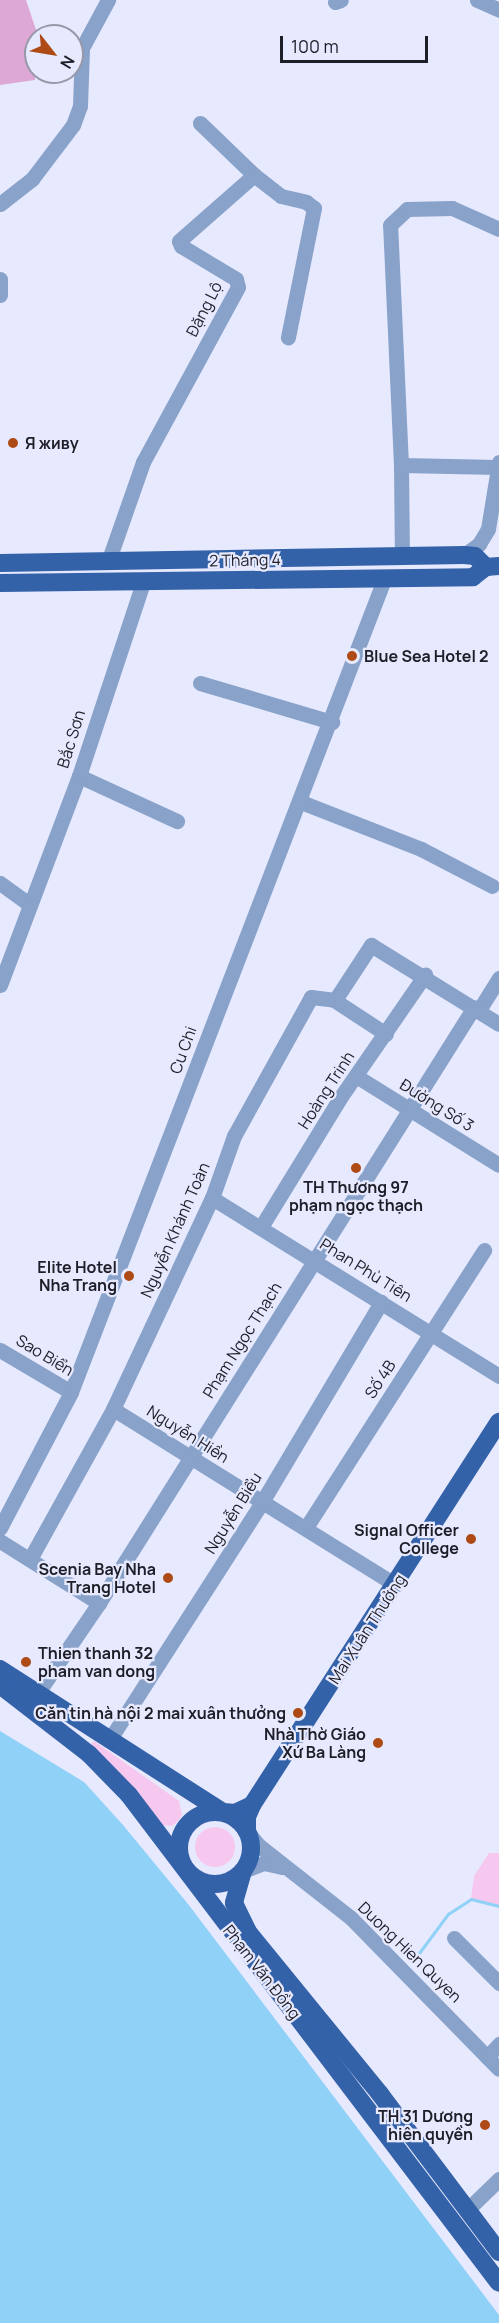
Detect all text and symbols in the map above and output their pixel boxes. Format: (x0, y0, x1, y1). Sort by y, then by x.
north arrow (24, 24, 84, 84)
scale bar (283, 24, 432, 62)
text: 100 m (291, 34, 339, 58)
text: N (55, 52, 80, 73)
street label: Đặng Lộ (182, 278, 226, 340)
place label: Я живу (25, 433, 79, 453)
marker: Я живу (6, 436, 20, 450)
street label: 2 Tháng 4 (209, 550, 281, 570)
place label: Blue Sea Hotel 2 (364, 646, 489, 666)
marker: Blue Sea Hotel 2 (345, 649, 359, 663)
street label: Bắc Sơn (53, 708, 89, 770)
street label: Cu Chi (166, 1024, 200, 1076)
street label: Hoàng Trinh (294, 1048, 358, 1132)
street label: Đường Số 3 (397, 1075, 477, 1135)
street label: Nguyễn Khánh Toàn (137, 1159, 213, 1301)
marker: TH Thương 97 phạm ngọc thạch (349, 1161, 363, 1175)
place label: TH Thương 97 phạm ngọc thạch (289, 1177, 423, 1215)
street label: Phan Phù Tiên (317, 1234, 415, 1306)
place label: Elite Hotel Nha Trang (37, 1257, 117, 1295)
marker: Elite Hotel Nha Trang (122, 1269, 136, 1283)
street label: Phạm Ngọc Thạch (199, 1278, 285, 1402)
street label: Sao Biển (13, 1330, 77, 1380)
street label: Số 4B (361, 1356, 399, 1402)
street label: Nguyễn Hiền (143, 1401, 233, 1467)
street label: Nguyễn Biểu (200, 1469, 266, 1557)
place label: Signal Officer College (354, 1520, 459, 1558)
marker: Signal Officer College (464, 1532, 478, 1546)
place label: Scenia Bay Nha Trang Hotel (39, 1559, 156, 1597)
street label: Mai Xuân Thưởng (324, 1570, 410, 1688)
marker: Scenia Bay Nha Trang Hotel (161, 1571, 175, 1585)
place label: Thien thanh 32 pham van dong (38, 1643, 155, 1681)
marker: Thien thanh 32 pham van dong (19, 1655, 33, 1669)
place label: Căn tin hà nội 2 mai xuân thưởng (35, 1703, 286, 1723)
marker: Căn tin hà nội 2 mai xuân thưởng (291, 1706, 305, 1720)
place label: Nhà Thờ Giáo Xứ Ba Làng (264, 1724, 366, 1762)
marker: Nhà Thờ Giáo Xứ Ba Làng (371, 1736, 385, 1750)
street label: Duong Hien Quyen (354, 1898, 466, 2006)
street label: Phạm Văn Đồng (219, 1921, 305, 2023)
place label: TH 31 Dương hiên quyền (378, 2106, 473, 2144)
marker: TH 31 Dương hiên quyền (478, 2118, 492, 2132)

